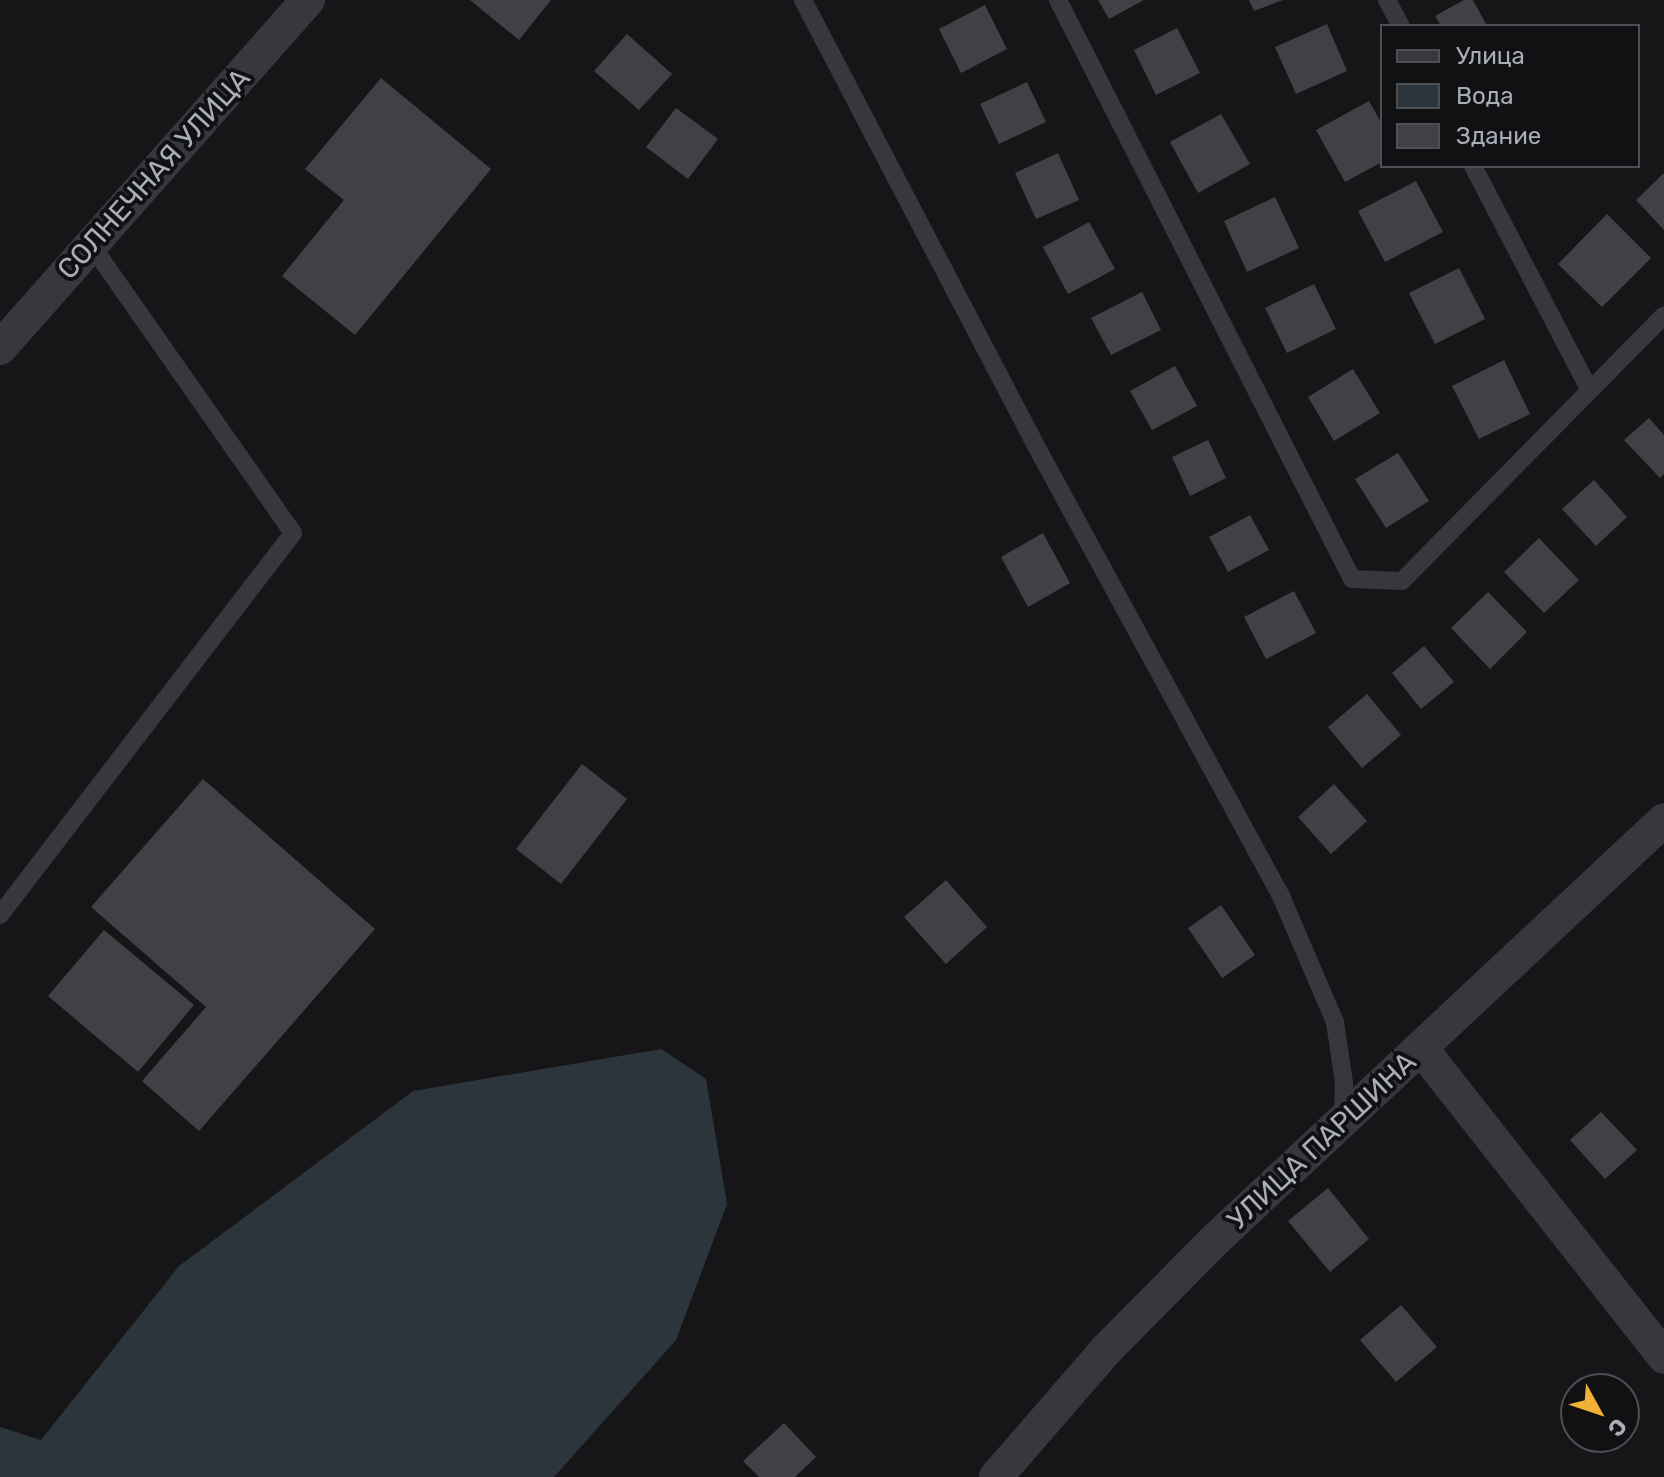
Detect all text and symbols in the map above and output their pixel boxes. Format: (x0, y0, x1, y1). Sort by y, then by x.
legend (1380, 24, 1640, 168)
text: Улица (1456, 42, 1525, 70)
street label: СОЛНЕЧНАЯ УЛИЦА (51, 62, 257, 286)
text: Вода (1456, 82, 1513, 110)
text: Здание (1456, 122, 1541, 150)
street label: УЛИЦА ПАРШИНА (1221, 1045, 1423, 1237)
north arrow (1560, 1373, 1640, 1453)
text: С (1602, 1413, 1633, 1442)

